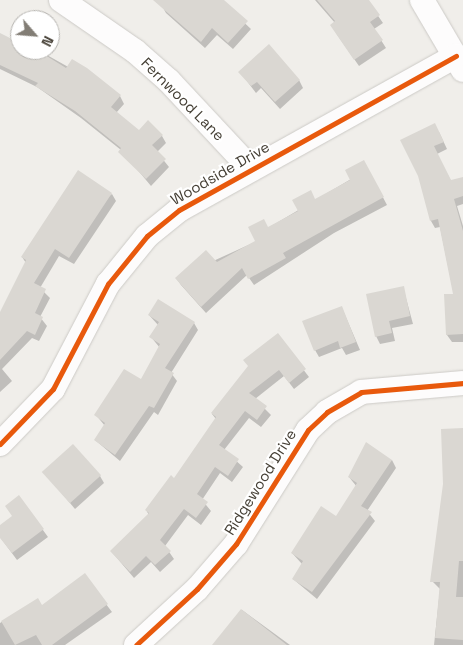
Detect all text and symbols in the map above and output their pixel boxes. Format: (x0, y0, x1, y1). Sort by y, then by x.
north arrow (10, 10, 60, 60)
text: N (37, 33, 58, 50)
street label: Fernwood Lane (138, 54, 228, 144)
street label: Woodside Drive (167, 137, 273, 209)
street label: Ridgewood Drive (220, 426, 300, 538)

